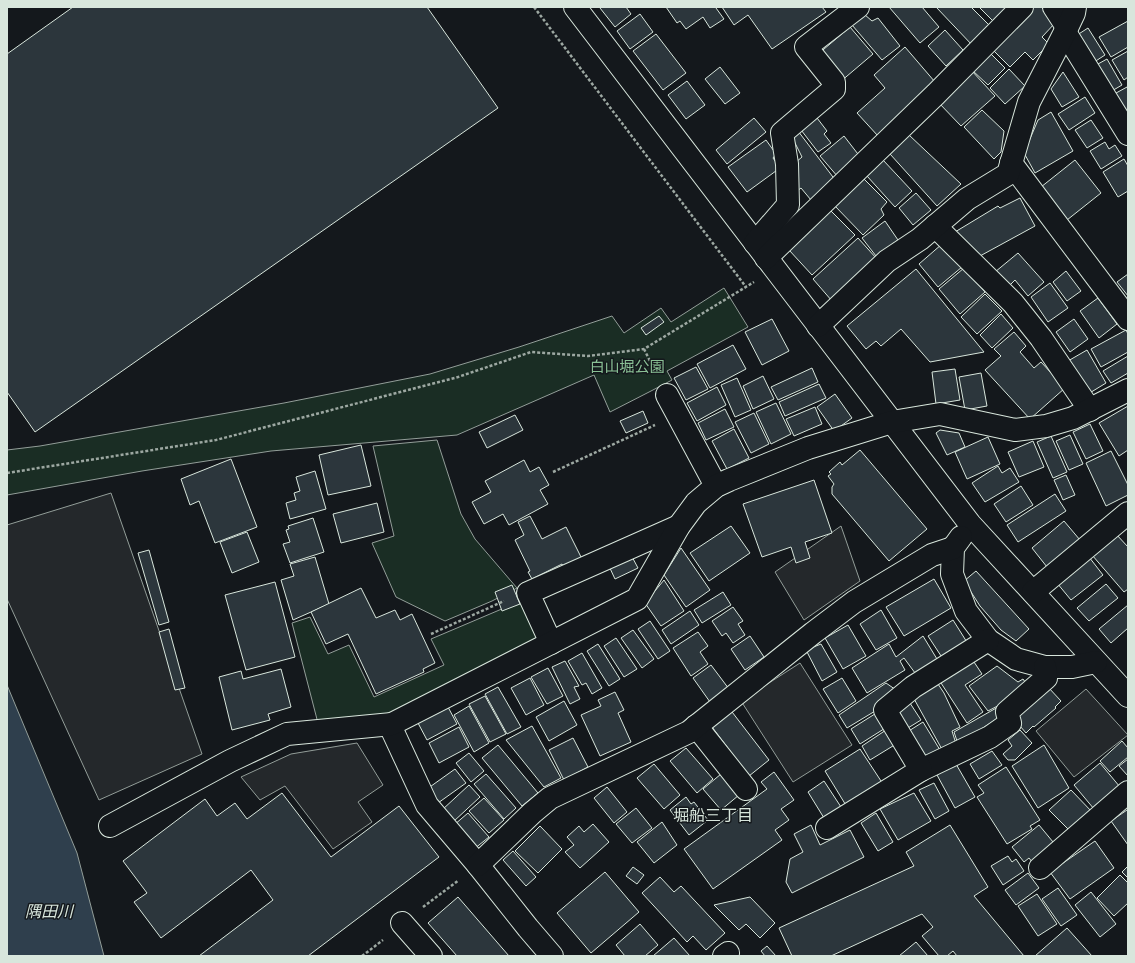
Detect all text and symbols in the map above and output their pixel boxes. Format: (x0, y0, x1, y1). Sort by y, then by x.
park label: 白山堀公園 (589, 358, 665, 376)
district label: 堀船三丁目 (673, 806, 753, 825)
water label: 隅田川 (25, 902, 75, 921)

